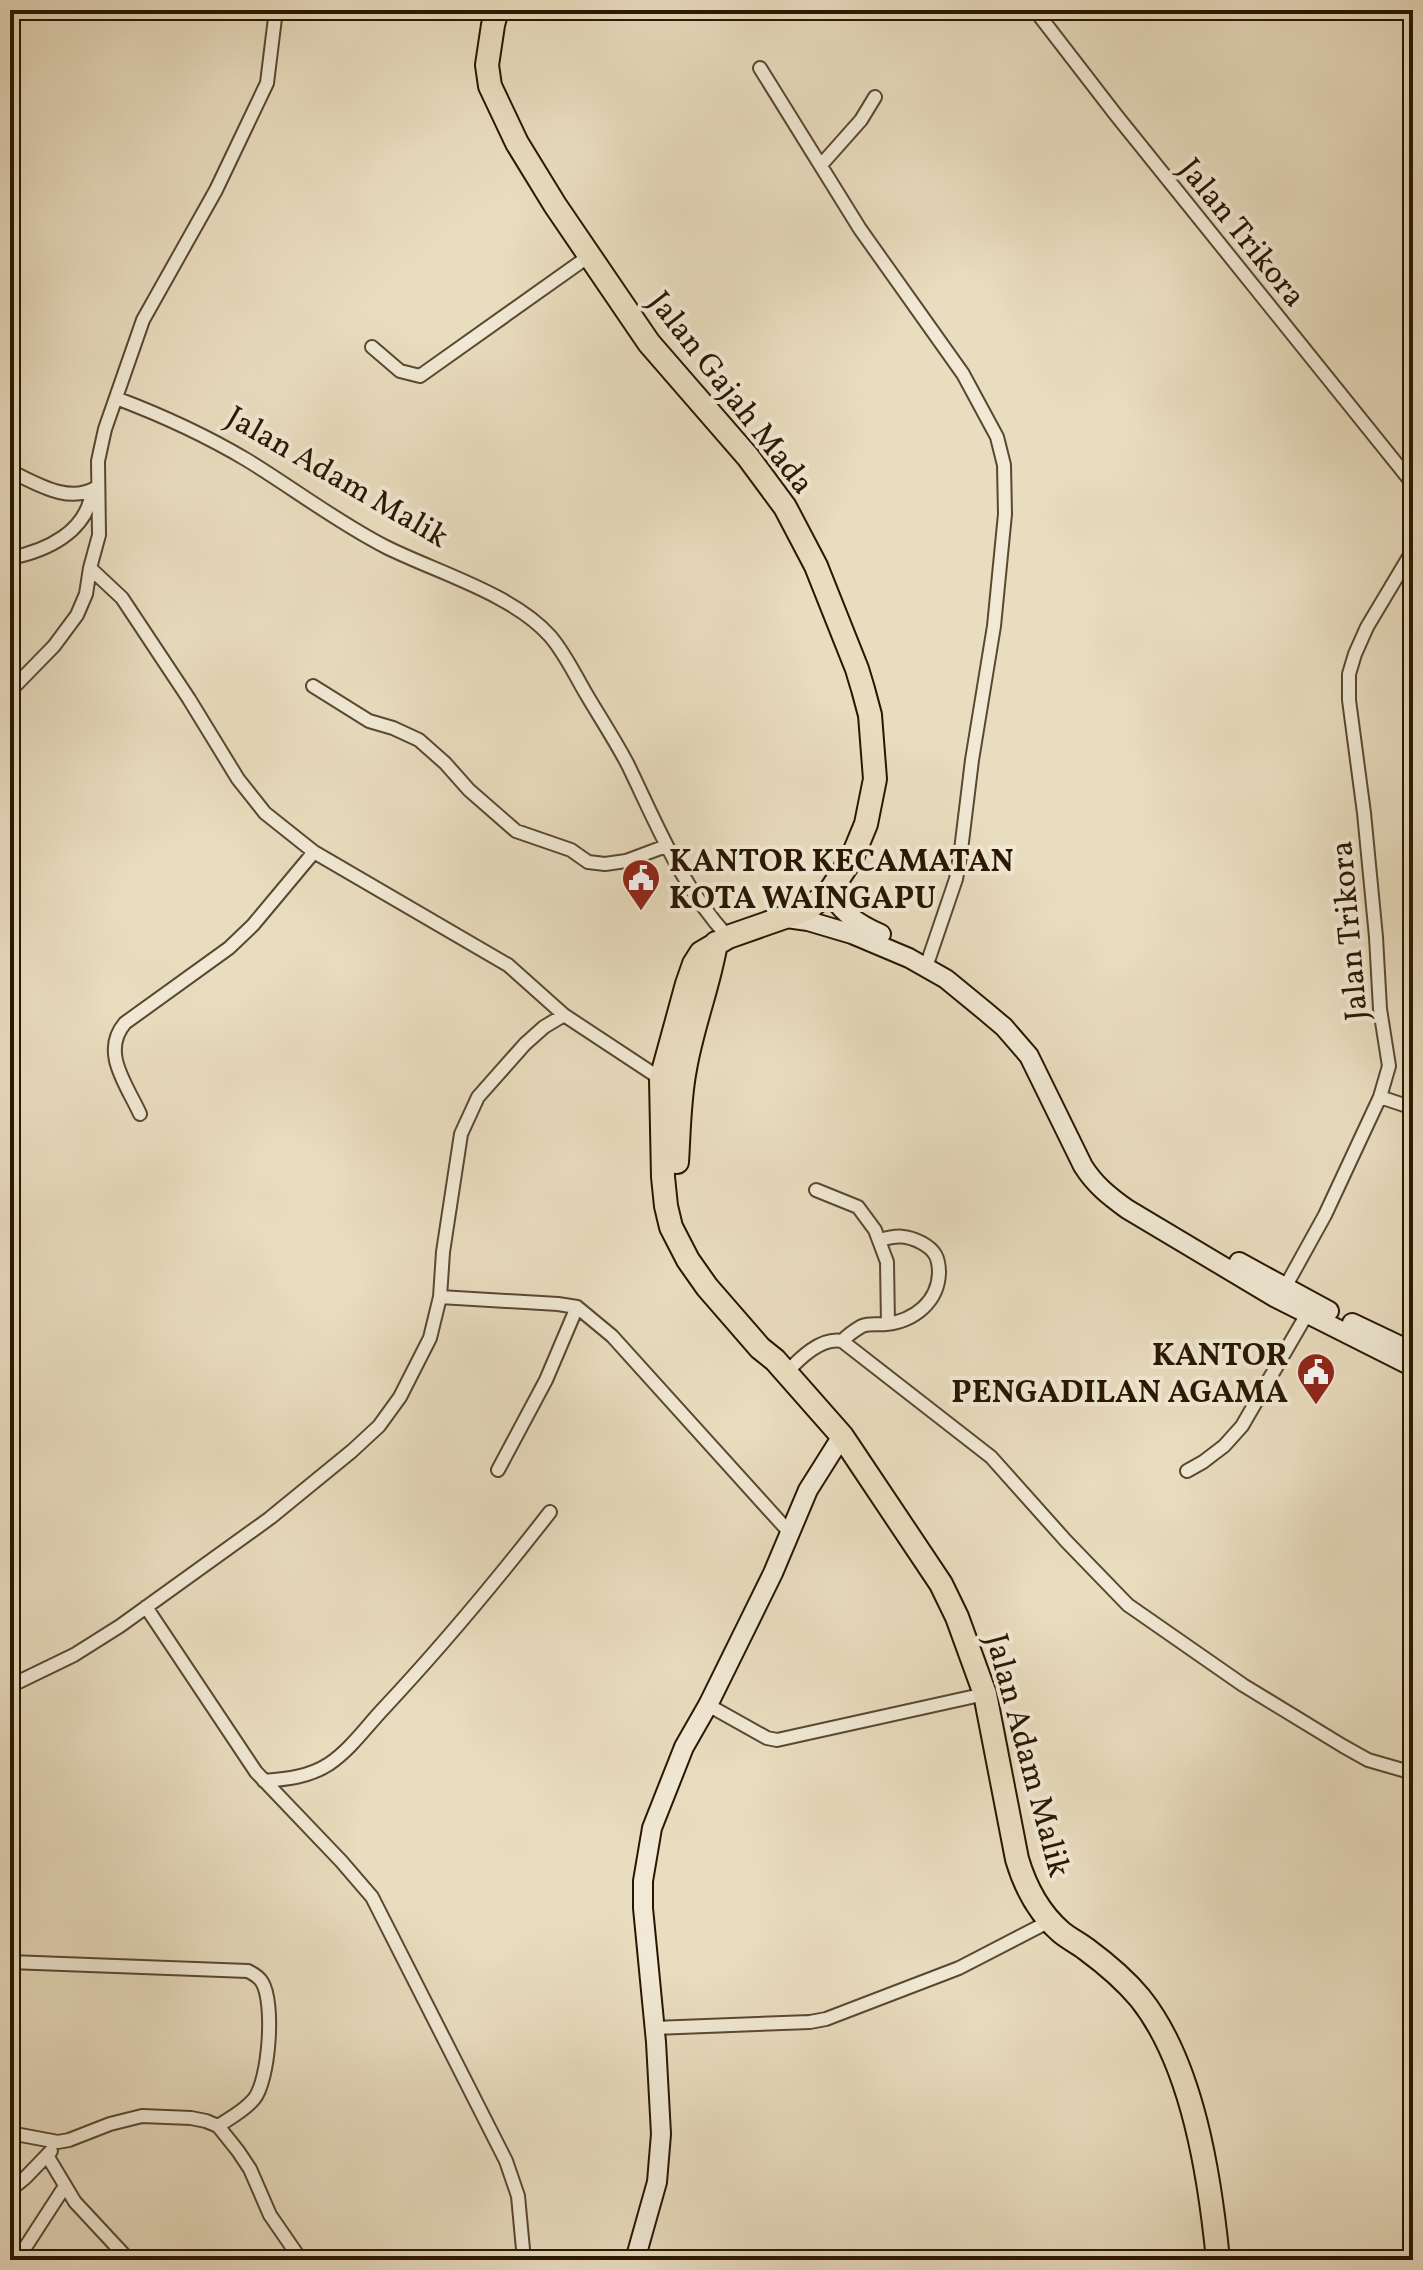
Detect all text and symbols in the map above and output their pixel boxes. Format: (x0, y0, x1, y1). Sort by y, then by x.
street label: Jalan Trikora (1167, 150, 1315, 318)
street label: Jalan Gajah Mada (636, 283, 823, 505)
street label: Jalan Adam Malik (217, 397, 456, 560)
street label: Jalan Trikora (1321, 839, 1381, 1022)
place label: KANTOR KECAMATAN KOTA WAINGAPU (669, 841, 1014, 922)
public building icon: KANTOR KECAMATAN KOTA WAINGAPU (620, 857, 662, 912)
place label: KANTOR PENGADILAN AGAMA (951, 1335, 1288, 1416)
public building icon: KANTOR PENGADILAN AGAMA (1295, 1351, 1337, 1406)
street label: Jalan Adam Malik (972, 1629, 1080, 1882)

